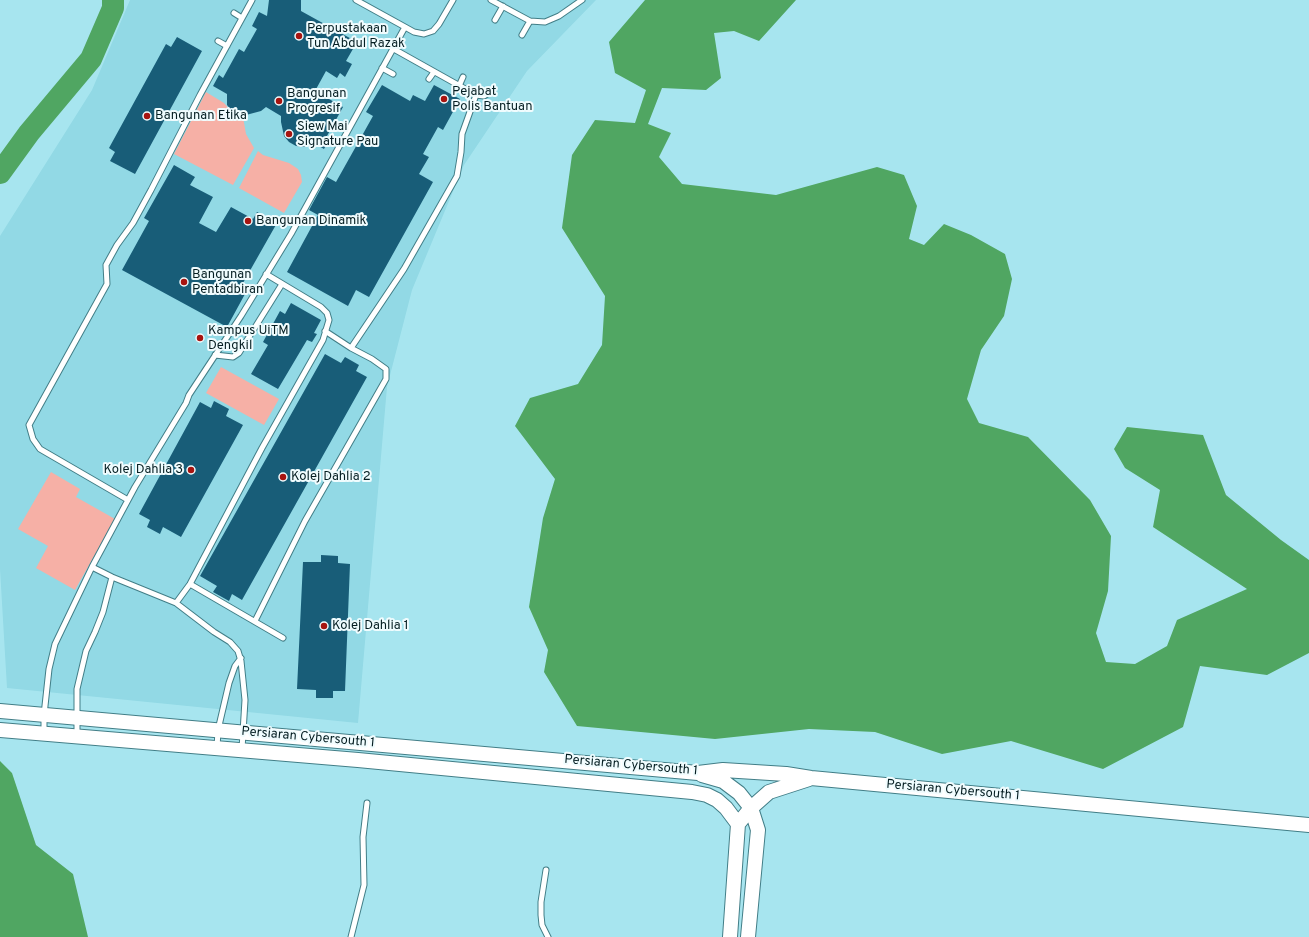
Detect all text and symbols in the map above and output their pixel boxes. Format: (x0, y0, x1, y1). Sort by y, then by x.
place label: Perpustakaan Tun Abdul Razak (307, 21, 405, 52)
marker: Perpustakaan Tun Abdul Razak (294, 31, 304, 41)
place label: Pejabat Polis Bantuan (452, 84, 532, 115)
place label: Bangunan Progresif (287, 86, 347, 117)
marker: Pejabat Polis Bantuan (439, 94, 449, 104)
marker: Bangunan Progresif (274, 96, 284, 106)
place label: Bangunan Etika (155, 108, 247, 124)
marker: Bangunan Etika (142, 111, 152, 121)
place label: Siew Mai Signature Pau (297, 119, 378, 150)
marker: Siew Mai Signature Pau (284, 129, 294, 139)
place label: Bangunan Dinamik (256, 213, 366, 229)
marker: Bangunan Dinamik (243, 216, 253, 226)
place label: Bangunan Pentadbiran (192, 267, 263, 298)
marker: Bangunan Pentadbiran (179, 277, 189, 287)
place label: Kampus UiTM Dengkil (208, 323, 289, 354)
marker: Kampus UiTM Dengkil (195, 333, 205, 343)
place label: Kolej Dahlia 3 (104, 462, 183, 478)
marker: Kolej Dahlia 3 (186, 465, 196, 475)
place label: Kolej Dahlia 2 (291, 469, 371, 485)
marker: Kolej Dahlia 2 (278, 472, 288, 482)
place label: Kolej Dahlia 1 (332, 618, 409, 634)
marker: Kolej Dahlia 1 (319, 621, 329, 631)
street label: Persiaran Cybersouth 1 (241, 724, 375, 752)
street label: Persiaran Cybersouth 1 (564, 752, 698, 780)
street label: Persiaran Cybersouth 1 (886, 777, 1020, 805)

